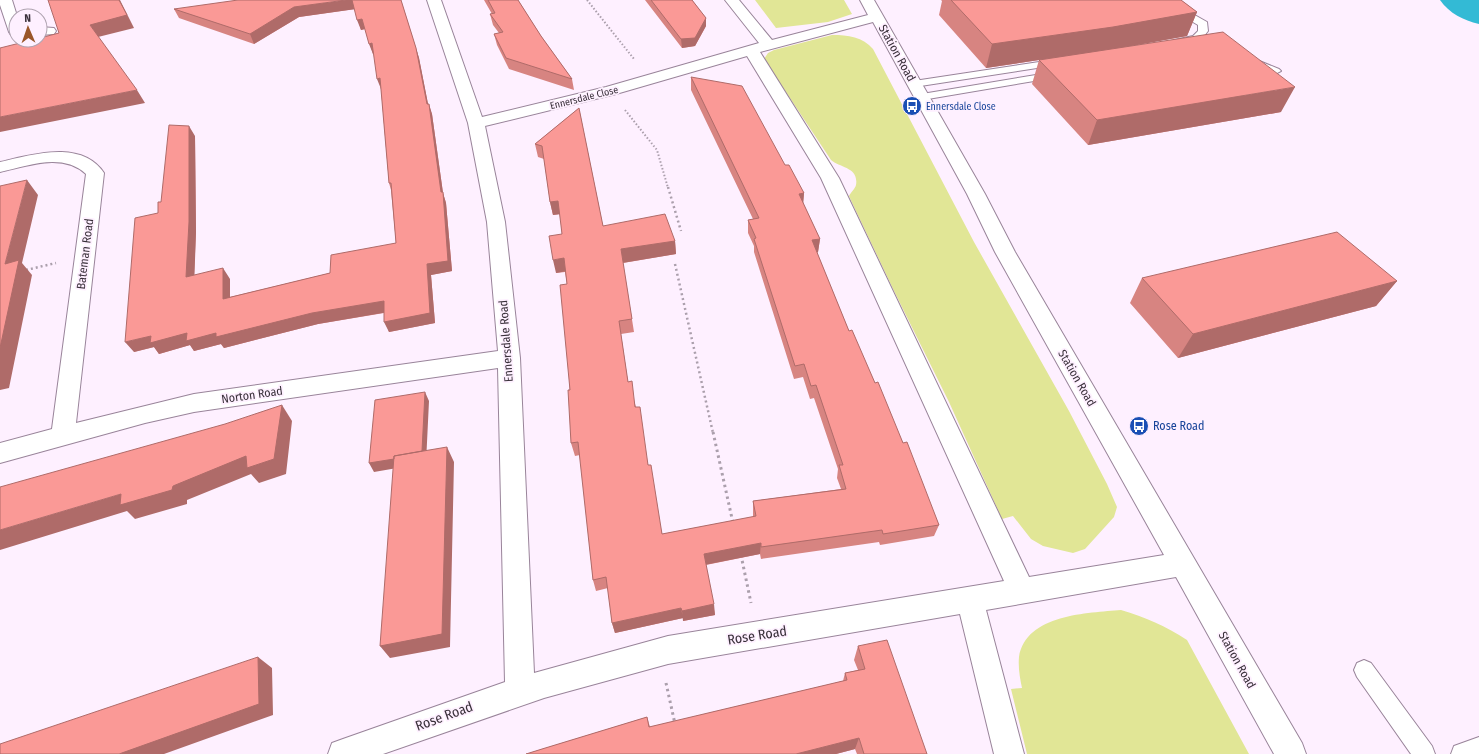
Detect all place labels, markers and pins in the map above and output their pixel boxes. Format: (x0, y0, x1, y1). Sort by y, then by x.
bus stop icon: Ennersdale Close (901, 95, 923, 117)
place label: Ennersdale Close (926, 101, 996, 113)
bus stop icon: Rose Road (1128, 415, 1150, 437)
place label: Rose Road (1153, 419, 1204, 433)

